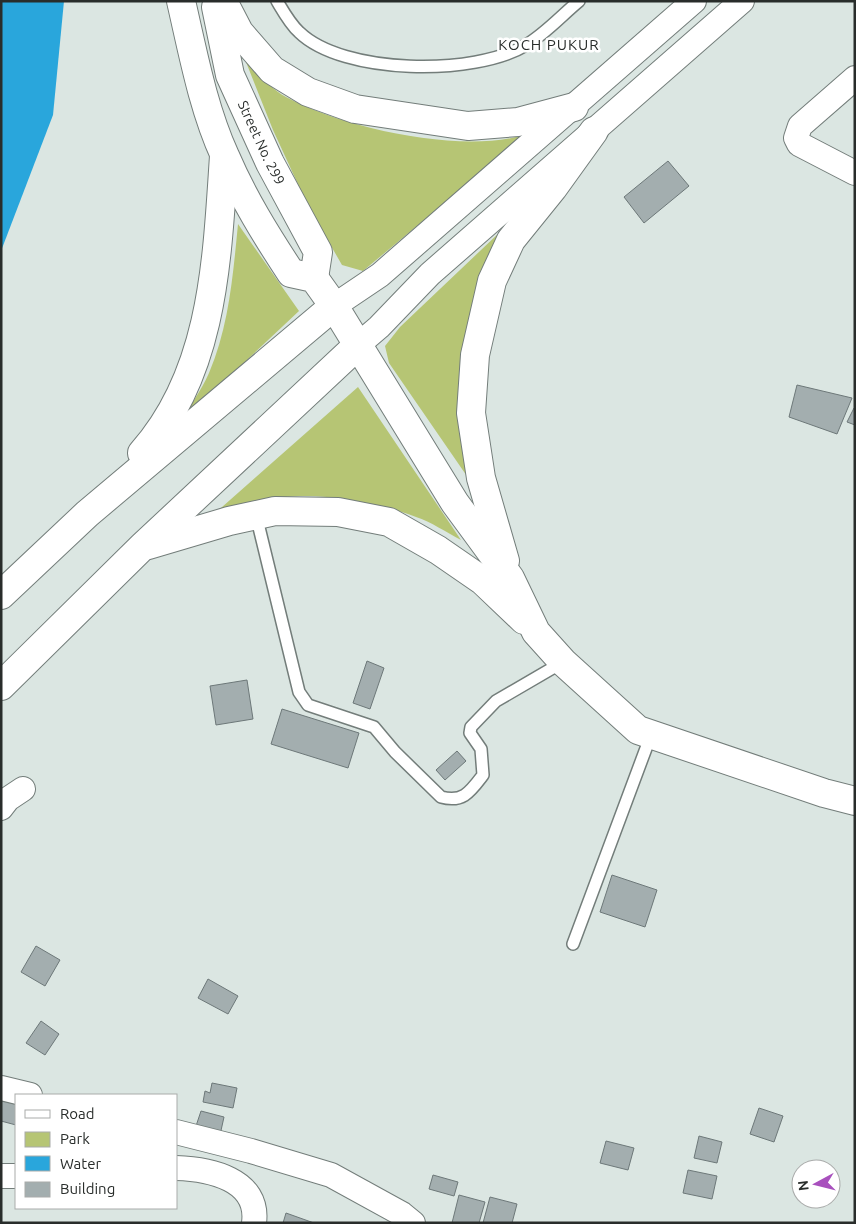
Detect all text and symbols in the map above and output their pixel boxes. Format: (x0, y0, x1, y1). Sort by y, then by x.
district label: KOCH PUKUR (498, 36, 600, 53)
street label: Street No. 299 (235, 98, 288, 187)
legend (15, 1094, 178, 1209)
text: Road (60, 1105, 95, 1122)
text: Park (60, 1130, 90, 1147)
text: Water (60, 1155, 101, 1172)
north arrow (791, 1159, 841, 1209)
text: N (795, 1179, 812, 1192)
text: Building (60, 1180, 115, 1197)

